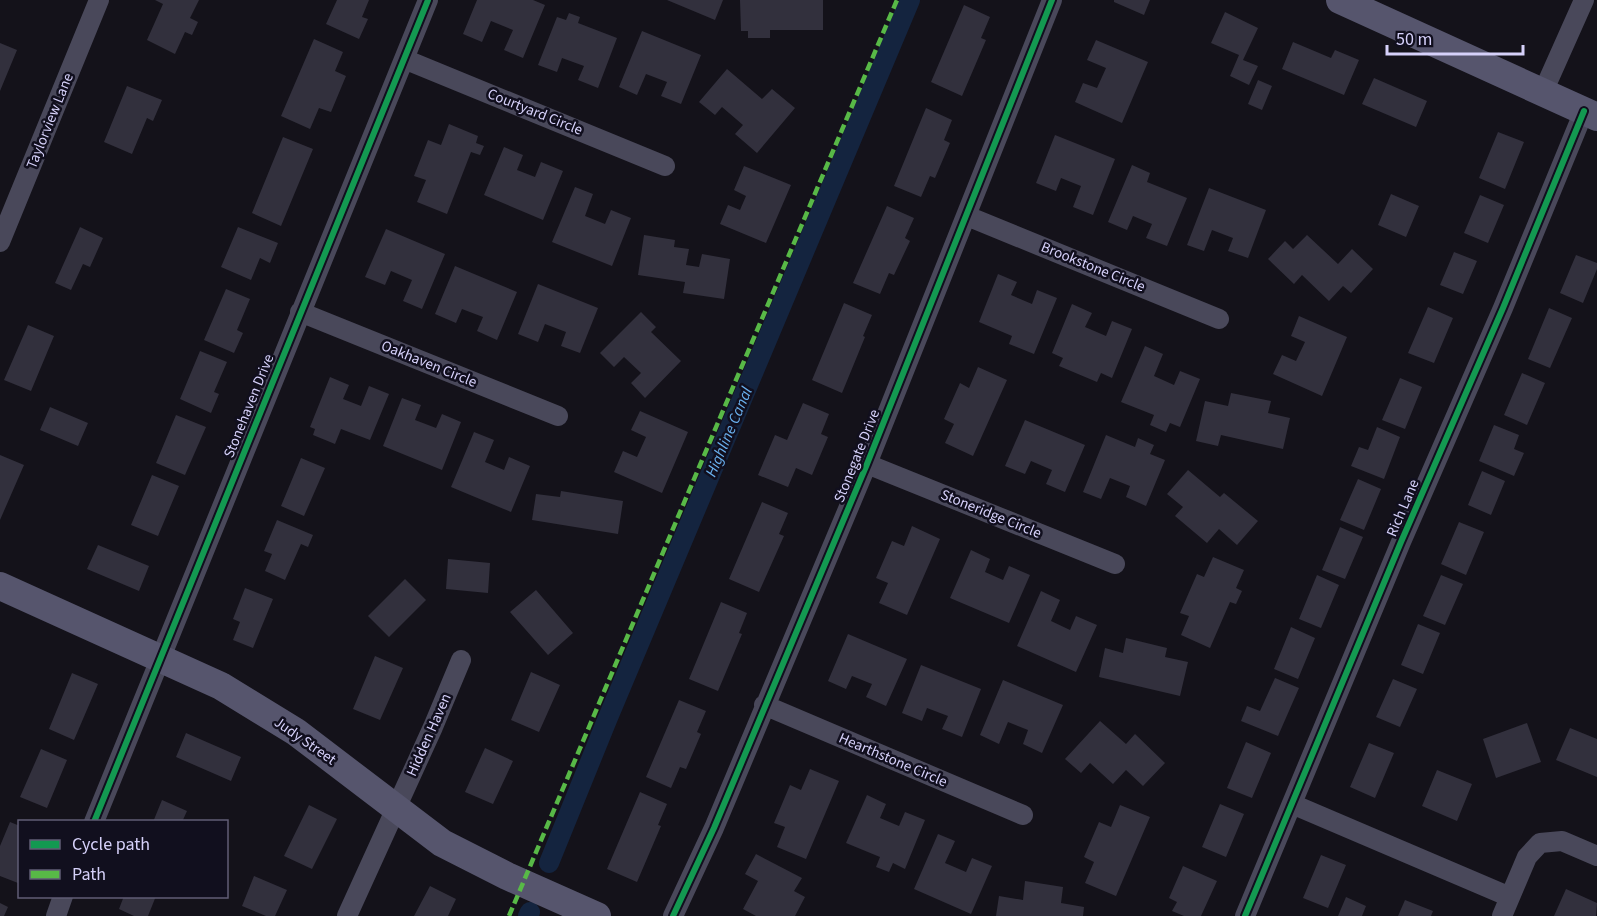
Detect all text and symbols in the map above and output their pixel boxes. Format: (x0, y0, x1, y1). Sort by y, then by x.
scale bar (1387, 18, 1524, 56)
text: 50 m (1396, 27, 1432, 52)
street label: Taylorview Lane (21, 70, 79, 172)
street label: Courtyard Circle (484, 83, 586, 141)
street label: Brookstone Circle (1038, 237, 1148, 297)
street label: Oakhaven Circle (378, 335, 480, 393)
street label: Stonehaven Drive (219, 351, 279, 461)
water label: Highline Canal (700, 384, 758, 480)
street label: Stonegate Drive (829, 406, 885, 506)
street label: Rich Lane (1381, 476, 1425, 540)
street label: Stoneridge Circle (938, 484, 1044, 544)
street label: Hidden Haven (401, 690, 457, 780)
street label: Judy Street (270, 712, 340, 770)
street label: Hearthstone Circle (835, 728, 951, 792)
legend (18, 820, 228, 898)
text: Cycle path (72, 832, 150, 857)
text: Path (72, 862, 106, 887)

